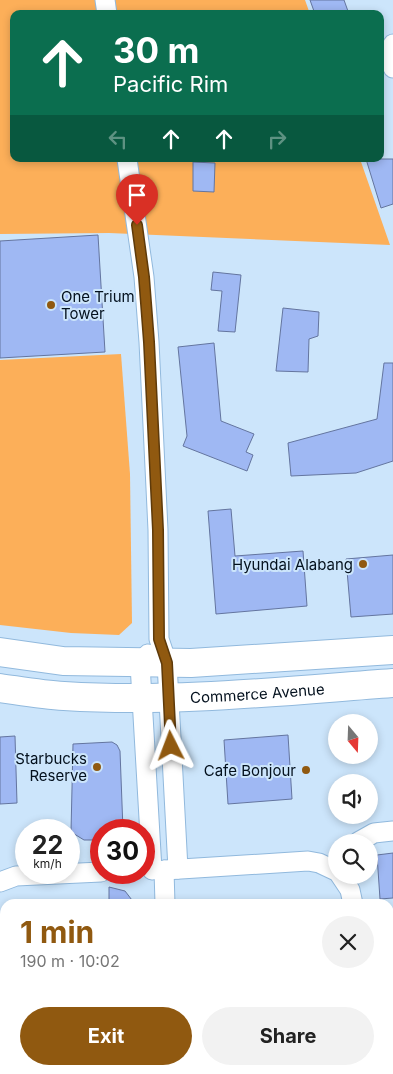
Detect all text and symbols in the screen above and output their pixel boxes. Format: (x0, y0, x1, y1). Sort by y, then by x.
text: 30 m (113, 29, 199, 71)
icon: ahead (30, 30, 95, 95)
text: Pacific Rim (113, 71, 228, 97)
icon: left (104, 125, 132, 153)
icon: ahead (157, 125, 185, 153)
icon: ahead (210, 125, 238, 153)
icon: right (263, 125, 291, 153)
pin (116, 174, 158, 225)
icon: arrive (123, 181, 151, 209)
place label: One Trium Tower (61, 287, 135, 323)
marker: One Trium Tower (45, 299, 57, 311)
place label: Hyundai Alabang (232, 555, 353, 574)
marker: Hyundai Alabang (357, 558, 369, 570)
street label: Commerce Avenue (190, 679, 325, 706)
north arrow (328, 714, 378, 764)
map controls (328, 714, 378, 884)
position arrow (144, 719, 196, 771)
place label: Starbucks Reserve (15, 749, 87, 785)
marker: Starbucks Reserve (91, 761, 103, 773)
place label: Cafe Bonjour (204, 761, 296, 780)
marker: Cafe Bonjour (300, 764, 312, 776)
button: sound (328, 774, 378, 824)
speed limit sign: 30 (90, 819, 155, 884)
text: 22 (32, 830, 63, 860)
button: search (328, 834, 378, 884)
text: km/h (33, 856, 62, 871)
text: 1 min (20, 914, 94, 950)
button: close (322, 916, 374, 968)
text: 190 m · 10:02 (20, 951, 120, 971)
button: Exit (20, 1007, 192, 1065)
button: Share (202, 1007, 374, 1065)

